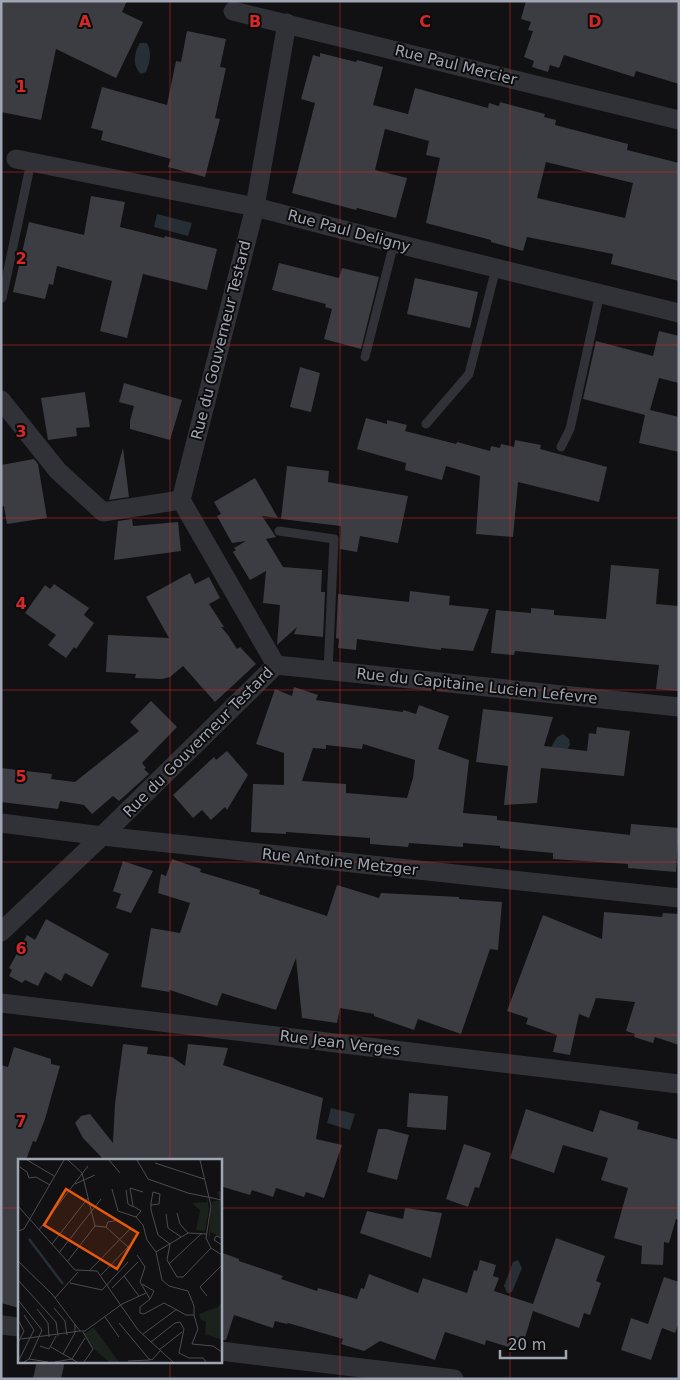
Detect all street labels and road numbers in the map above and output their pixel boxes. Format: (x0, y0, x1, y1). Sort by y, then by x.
street label: Rue Paul Mercier (393, 41, 520, 89)
street label: Rue Paul Deligny (286, 206, 412, 256)
street label: Rue du Gouverneur Testard (188, 239, 254, 441)
street label: Rue du Gouverneur Testard (119, 663, 277, 821)
street label: Rue du Capitaine Lucien Lefevre (355, 664, 599, 708)
street label: Rue Antoine Metzger (261, 845, 420, 879)
street label: Rue Jean Verges (279, 1027, 401, 1059)

